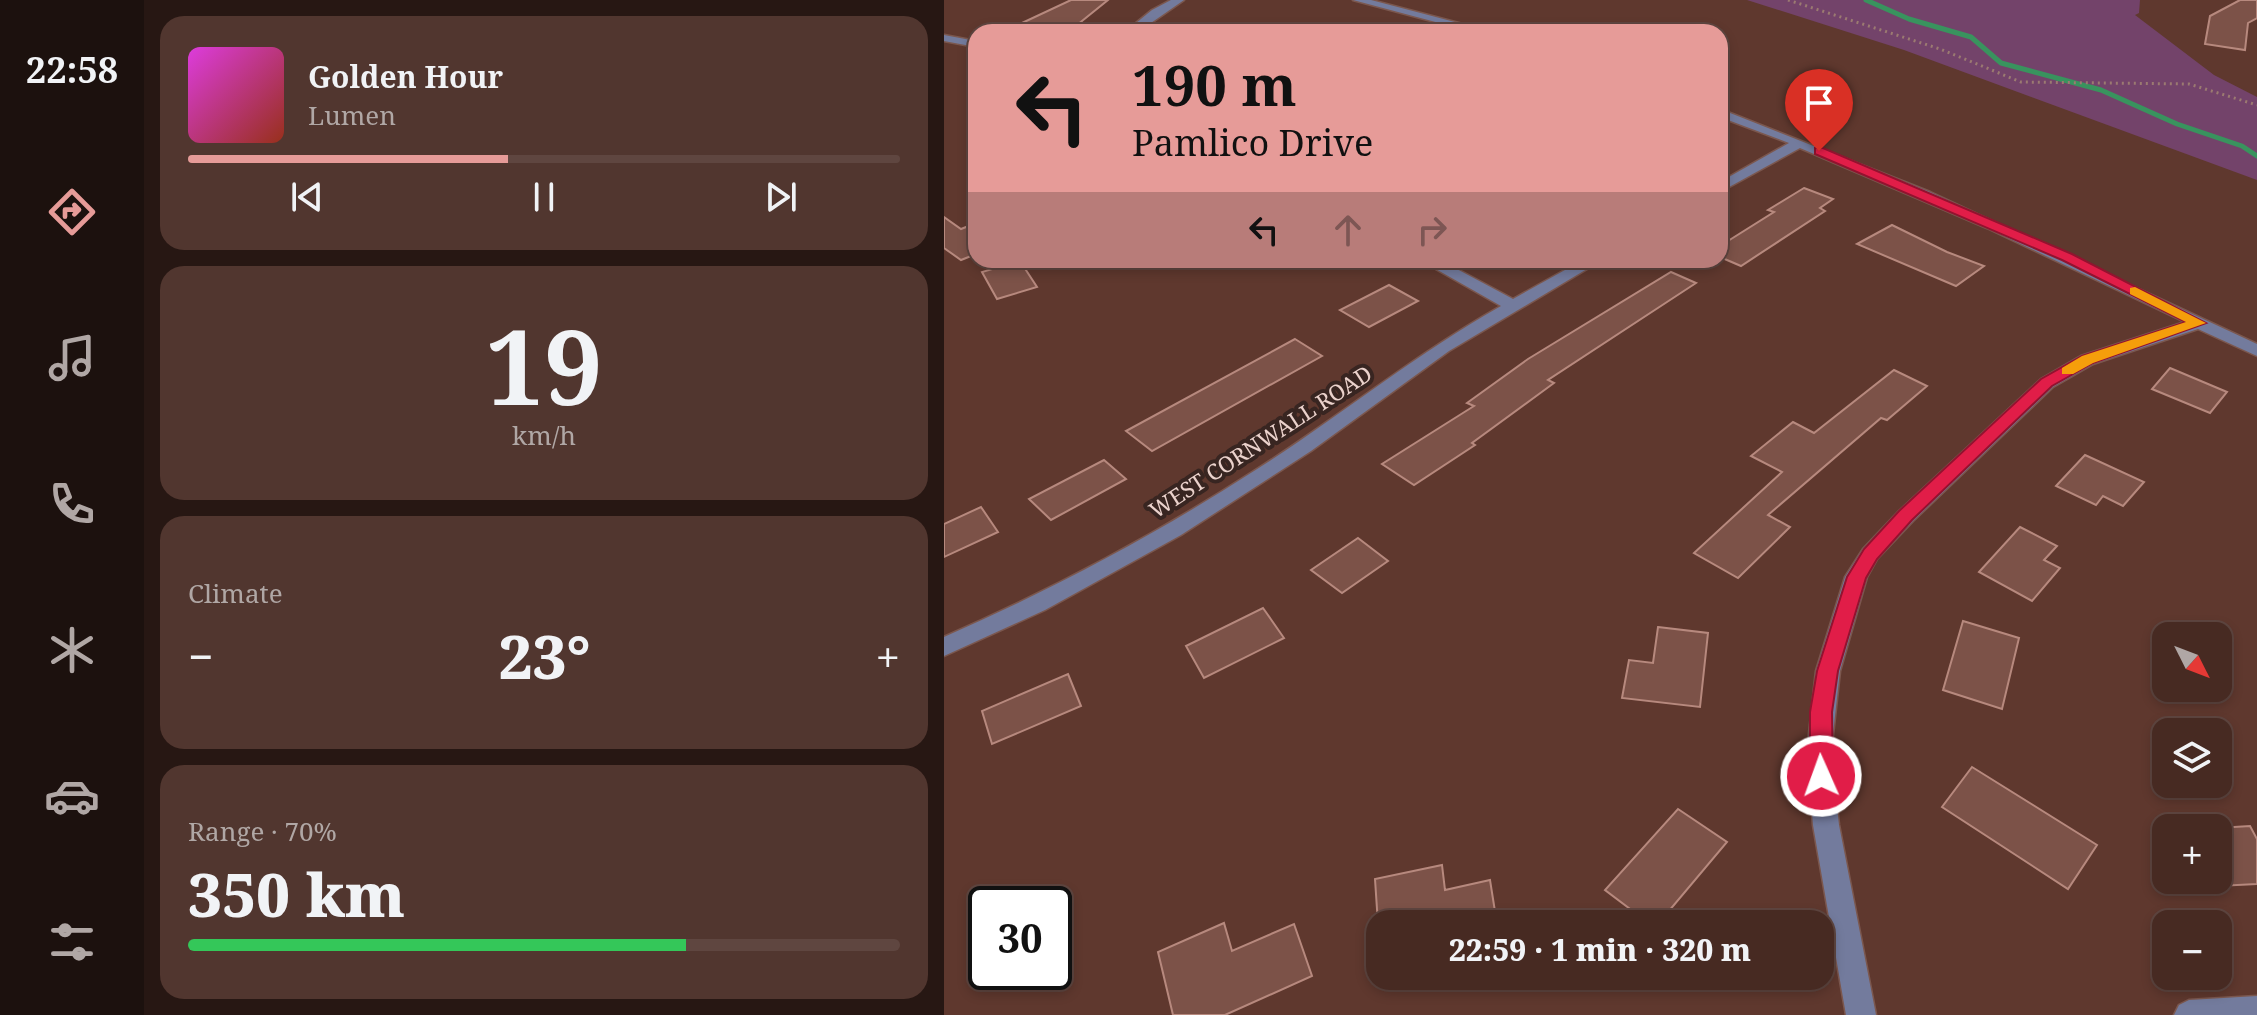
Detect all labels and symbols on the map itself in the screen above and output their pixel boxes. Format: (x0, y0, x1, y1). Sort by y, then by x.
pin (1785, 69, 1853, 151)
street label: WEST CORNWALL ROAD (1143, 358, 1377, 524)
north arrow (2152, 622, 2232, 702)
position arrow (1779, 734, 1863, 818)
speed limit sign: 30 (968, 886, 1072, 990)

